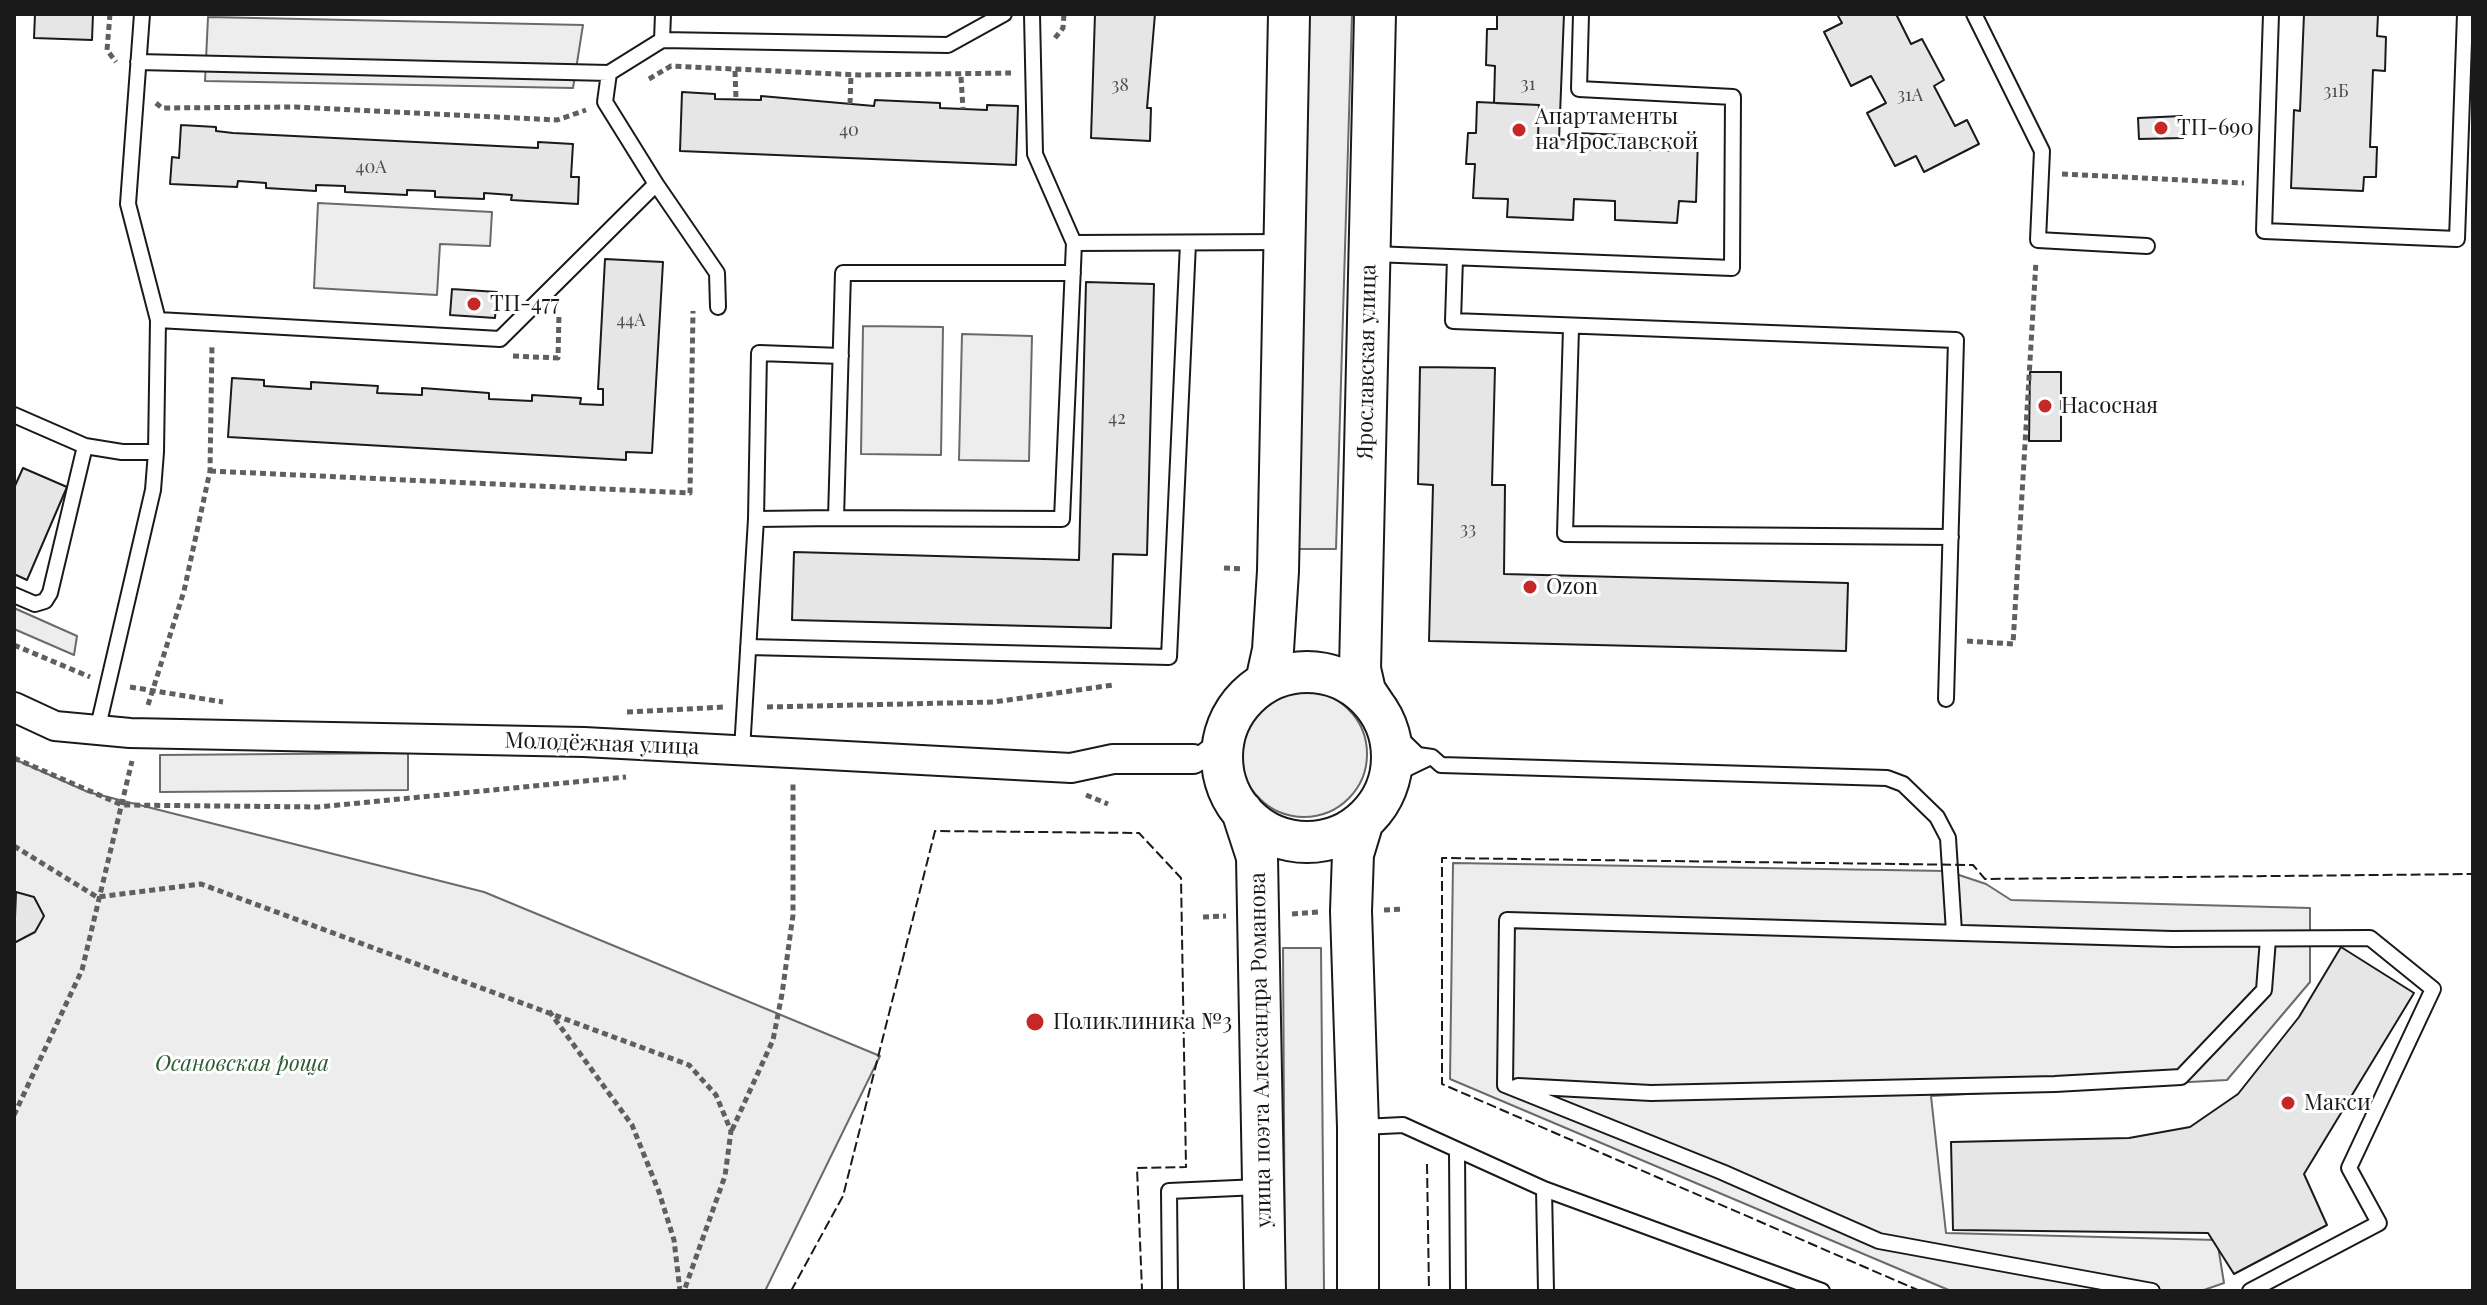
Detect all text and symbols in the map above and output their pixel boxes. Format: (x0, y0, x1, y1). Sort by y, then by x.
house number: 31 (1521, 73, 1535, 95)
house number: 38 (1111, 74, 1129, 96)
house number: 31Б (2323, 80, 2349, 102)
house number: 31А (1897, 84, 1923, 106)
place label: Апартаменты на Ярославской (1535, 104, 1698, 156)
place label: ТП-690 (2177, 115, 2254, 141)
house number: 40 (839, 119, 859, 141)
marker: ТП-690 (2152, 119, 2170, 137)
marker: Апартаменты на Ярославской (1510, 121, 1528, 139)
house number: 40А (355, 156, 387, 178)
street label: Ярославская улица (1352, 264, 1382, 460)
place label: ТП-477 (490, 291, 559, 317)
marker: ТП-477 (465, 295, 483, 313)
house number: 44А (616, 309, 646, 331)
place label: Насосная (2061, 393, 2158, 419)
marker: Насосная (2036, 397, 2054, 415)
house number: 42 (1108, 407, 1126, 429)
house number: 33 (1460, 518, 1476, 540)
place label: Ozon (1546, 574, 1598, 600)
marker: Ozon (1521, 578, 1539, 596)
street label: Молодёжная улица (504, 727, 700, 761)
street label: улица поэта Александра Романова (1245, 872, 1277, 1228)
place label: Поликлиника №3 (1053, 1009, 1232, 1035)
marker: Поликлиника №3 (1024, 1011, 1046, 1033)
park label: Осановская роща (155, 1051, 329, 1077)
place label: Макси (2304, 1090, 2371, 1116)
marker: Макси (2279, 1094, 2297, 1112)

